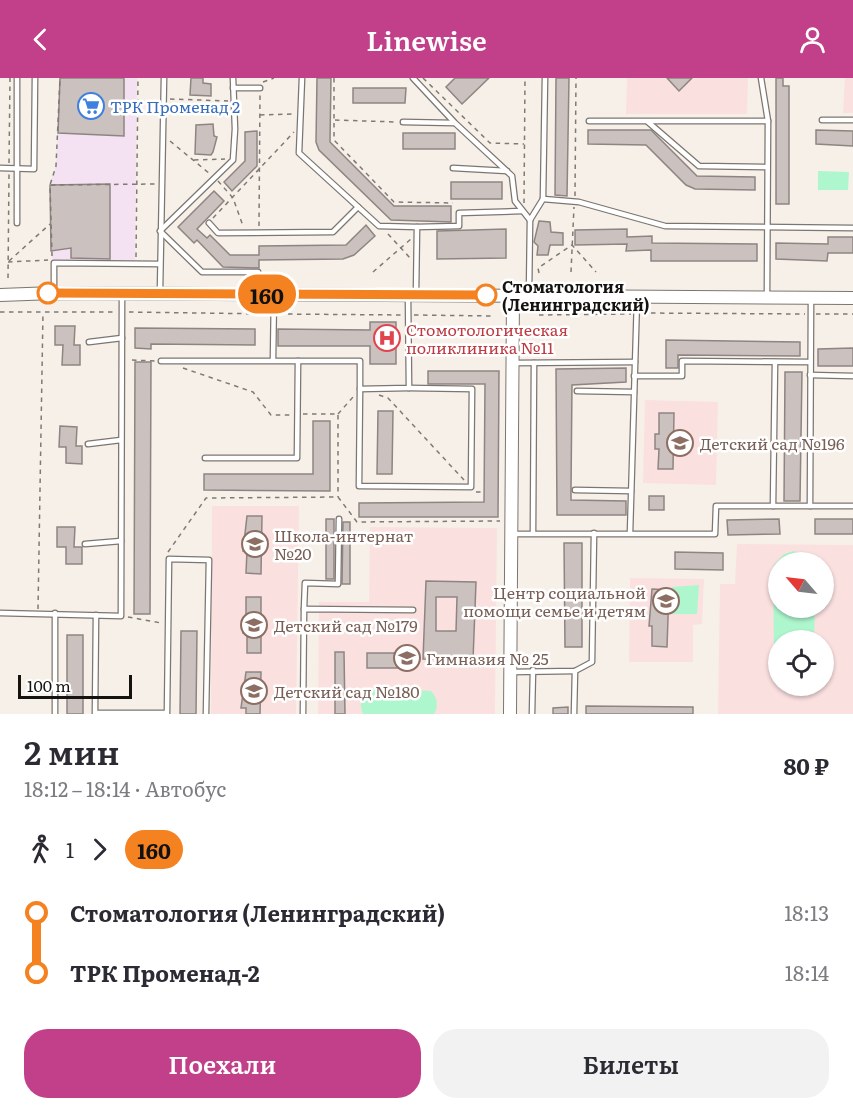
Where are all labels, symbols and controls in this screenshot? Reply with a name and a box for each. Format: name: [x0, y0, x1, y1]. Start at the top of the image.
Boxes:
text: Linewise: [366, 19, 487, 59]
icon: back: [24, 23, 57, 56]
icon: person: [796, 23, 829, 56]
supermarket icon: ТРК Променад 2: [76, 91, 106, 121]
place label: ТРК Променад 2: [110, 94, 240, 118]
line badge: 160: [232, 274, 302, 314]
place label: Стоматология (Ленинградский): [502, 274, 649, 316]
text: 160: [250, 279, 284, 310]
unlabelled marker: [37, 282, 59, 304]
marker: Стоматология (Ленинградский): [475, 284, 497, 306]
place label: Стомотологическая поликлиника №11: [406, 317, 568, 359]
hospital icon: Стомотологическая поликлиника №11: [372, 323, 402, 353]
school or university icon: Детский сад №196: [665, 428, 695, 458]
place label: Детский сад №196: [700, 431, 845, 455]
place label: Школа-интернат №20: [274, 523, 413, 565]
school or university icon: Школа-интернат №20: [240, 529, 270, 559]
north arrow: [768, 552, 834, 618]
map controls: [768, 552, 834, 696]
place label: Центр социальной помощи семье и детям: [463, 580, 646, 622]
school or university icon: Центр социальной помощи семье и детям: [651, 586, 681, 616]
school or university icon: Детский сад №179: [239, 610, 269, 640]
place label: Детский сад №179: [274, 613, 418, 637]
button: locate: [768, 630, 834, 696]
school or university icon: Гимназия № 25: [392, 643, 422, 673]
place label: Гимназия № 25: [426, 646, 549, 670]
scale bar: [18, 672, 132, 700]
text: 100 m: [27, 673, 71, 697]
school or university icon: Детский сад №180: [239, 676, 269, 706]
place label: Детский сад №180: [274, 679, 420, 703]
text: 2 мин: [24, 726, 119, 775]
text: 80 ₽: [783, 749, 829, 782]
text: 18:12 – 18:14 · Автобус: [24, 773, 226, 803]
icon: walk: [24, 833, 57, 866]
icon: forward: [83, 833, 116, 866]
text: 1: [66, 834, 74, 864]
text: 160: [137, 834, 171, 865]
text: Стоматология (Ленинградский): [70, 896, 445, 929]
text: 18:13: [784, 897, 829, 927]
text: ТРК Променад-2: [70, 956, 260, 989]
text: 18:14: [785, 957, 829, 987]
button: Поехали: [24, 1029, 421, 1098]
button: Билеты: [433, 1029, 829, 1098]

